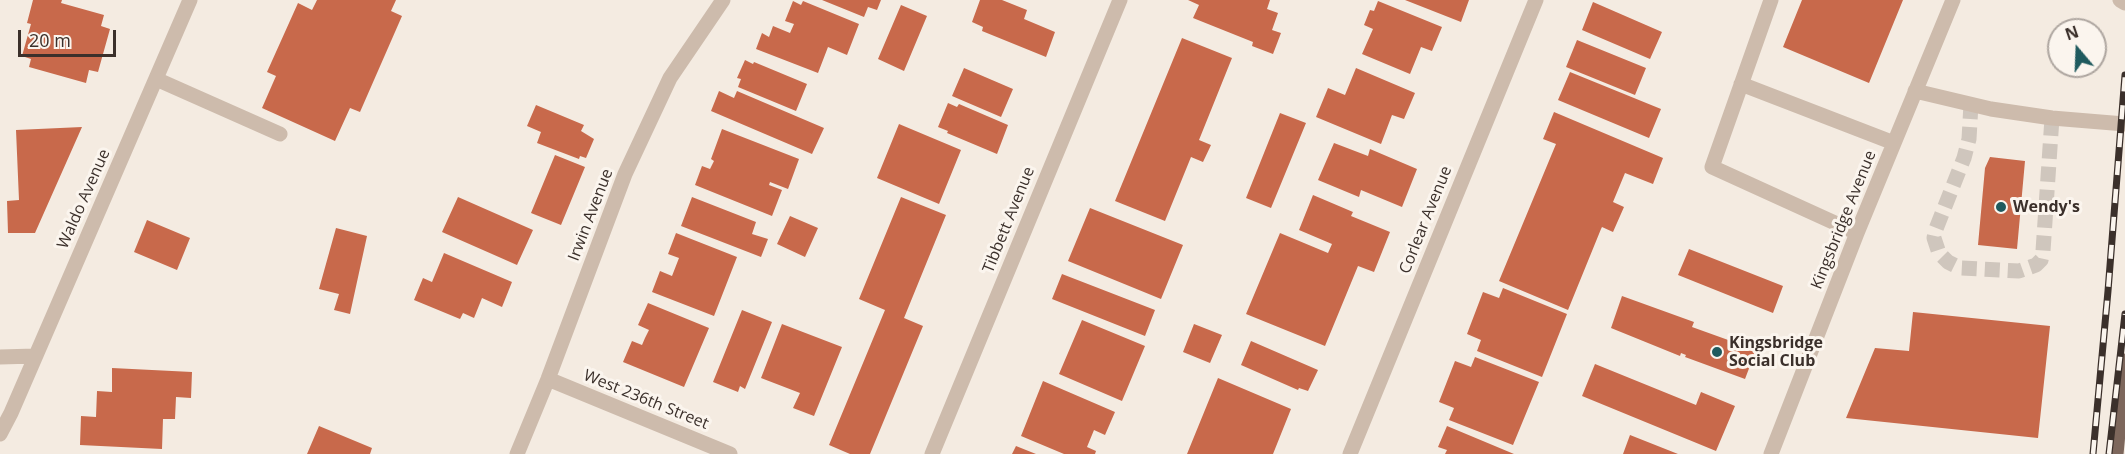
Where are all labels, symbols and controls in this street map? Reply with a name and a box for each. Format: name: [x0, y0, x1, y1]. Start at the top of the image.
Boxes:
scale bar: [21, 18, 118, 56]
north arrow: [2047, 18, 2107, 78]
text: N: [2062, 20, 2082, 45]
text: 20 m: [29, 28, 71, 52]
street label: Waldo Avenue: [53, 146, 115, 252]
street label: Kingsbridge Avenue: [1807, 148, 1881, 292]
street label: Corlear Avenue: [1396, 163, 1456, 277]
street label: Tibbett Avenue: [979, 164, 1039, 276]
street label: Irwin Avenue: [565, 166, 617, 264]
place label: Wendy's: [2013, 197, 2080, 217]
marker: Wendy's: [1994, 200, 2008, 214]
place label: Kingsbridge Social Club: [1729, 333, 1823, 371]
marker: Kingsbridge Social Club: [1710, 345, 1724, 359]
street label: West 236th Street: [581, 366, 711, 434]

